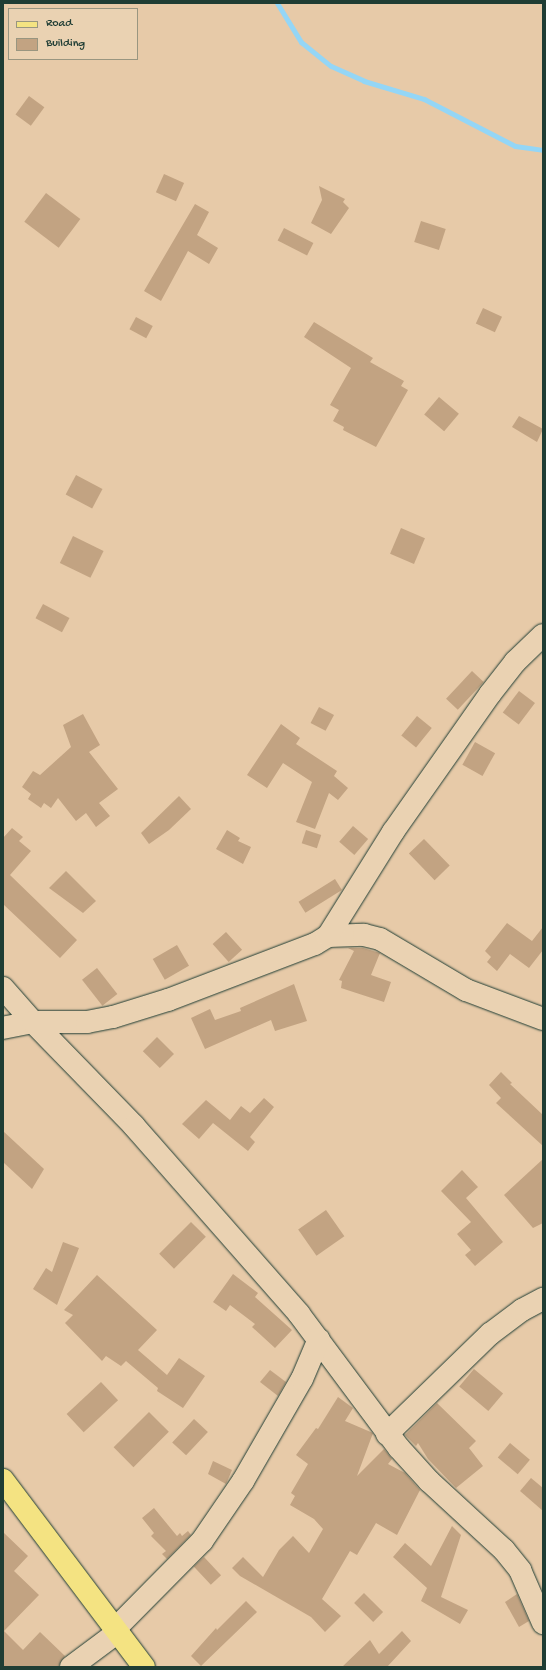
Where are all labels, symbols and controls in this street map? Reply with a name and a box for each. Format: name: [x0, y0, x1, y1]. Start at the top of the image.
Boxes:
legend: [8, 8, 138, 60]
text: Road: [46, 17, 72, 31]
text: Building: [46, 37, 85, 51]

